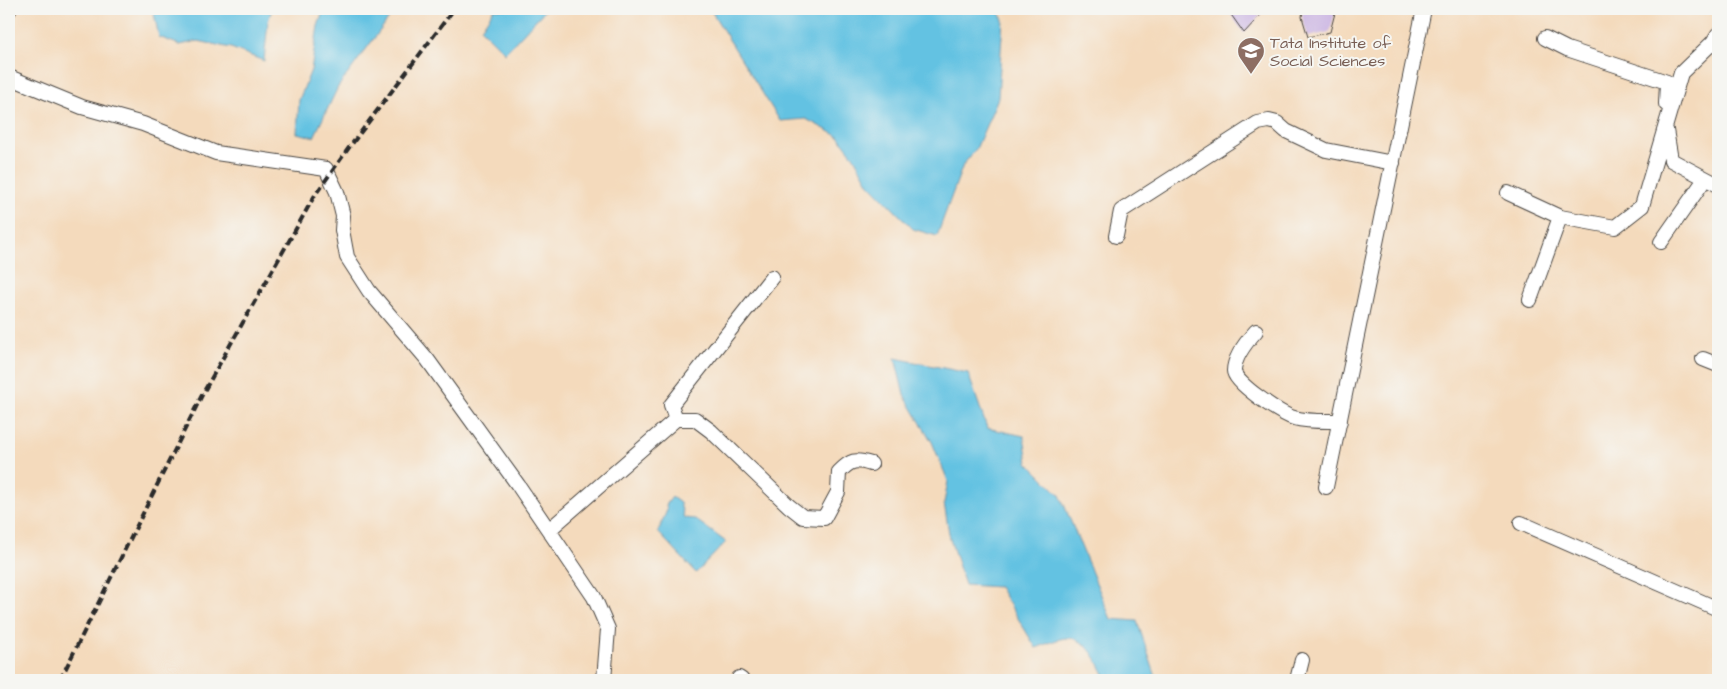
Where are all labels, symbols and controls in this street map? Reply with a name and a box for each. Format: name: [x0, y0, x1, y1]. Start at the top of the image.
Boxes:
place label: Tata Institute of Social Sciences: [1270, 32, 1392, 72]
school or university icon: Tata Institute of Social Sciences: [1236, 36, 1266, 75]

